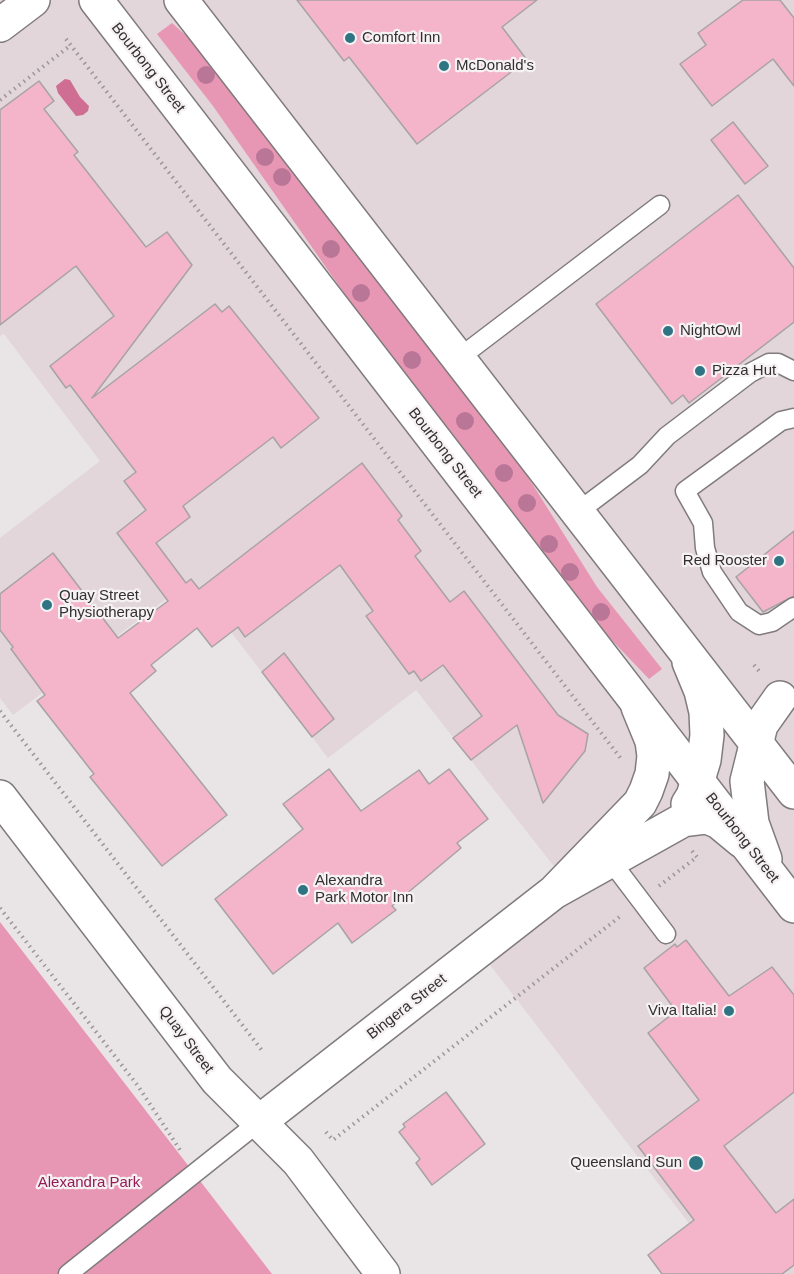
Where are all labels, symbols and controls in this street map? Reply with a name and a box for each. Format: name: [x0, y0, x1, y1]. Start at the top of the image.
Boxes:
street label: Bourbong Street: [107, 19, 189, 117]
place label: Comfort Inn: [362, 29, 440, 47]
marker: Comfort Inn: [343, 31, 357, 45]
place label: McDonald's: [456, 57, 534, 75]
marker: McDonald's: [437, 59, 451, 73]
place label: NightOwl: [680, 322, 741, 340]
marker: NightOwl: [661, 324, 675, 338]
place label: Pizza Hut: [712, 362, 776, 380]
marker: Pizza Hut: [693, 364, 707, 378]
street label: Bourbong Street: [404, 404, 486, 502]
place label: Red Rooster: [683, 552, 767, 570]
marker: Red Rooster: [772, 554, 786, 568]
place label: Quay Street Physiotherapy: [59, 587, 154, 622]
marker: Quay Street Physiotherapy: [40, 598, 54, 612]
street label: Bourbong Street: [701, 789, 783, 887]
place label: Alexandra Park Motor Inn: [315, 872, 413, 907]
marker: Alexandra Park Motor Inn: [296, 883, 310, 897]
street label: Bingera Street: [364, 970, 450, 1044]
place label: Viva Italia!: [648, 1002, 717, 1020]
street label: Quay Street: [155, 1003, 217, 1077]
marker: Viva Italia!: [722, 1004, 736, 1018]
place label: Queensland Sun: [570, 1154, 682, 1172]
marker: Queensland Sun: [687, 1154, 705, 1172]
park label: Alexandra Park: [38, 1174, 140, 1192]

